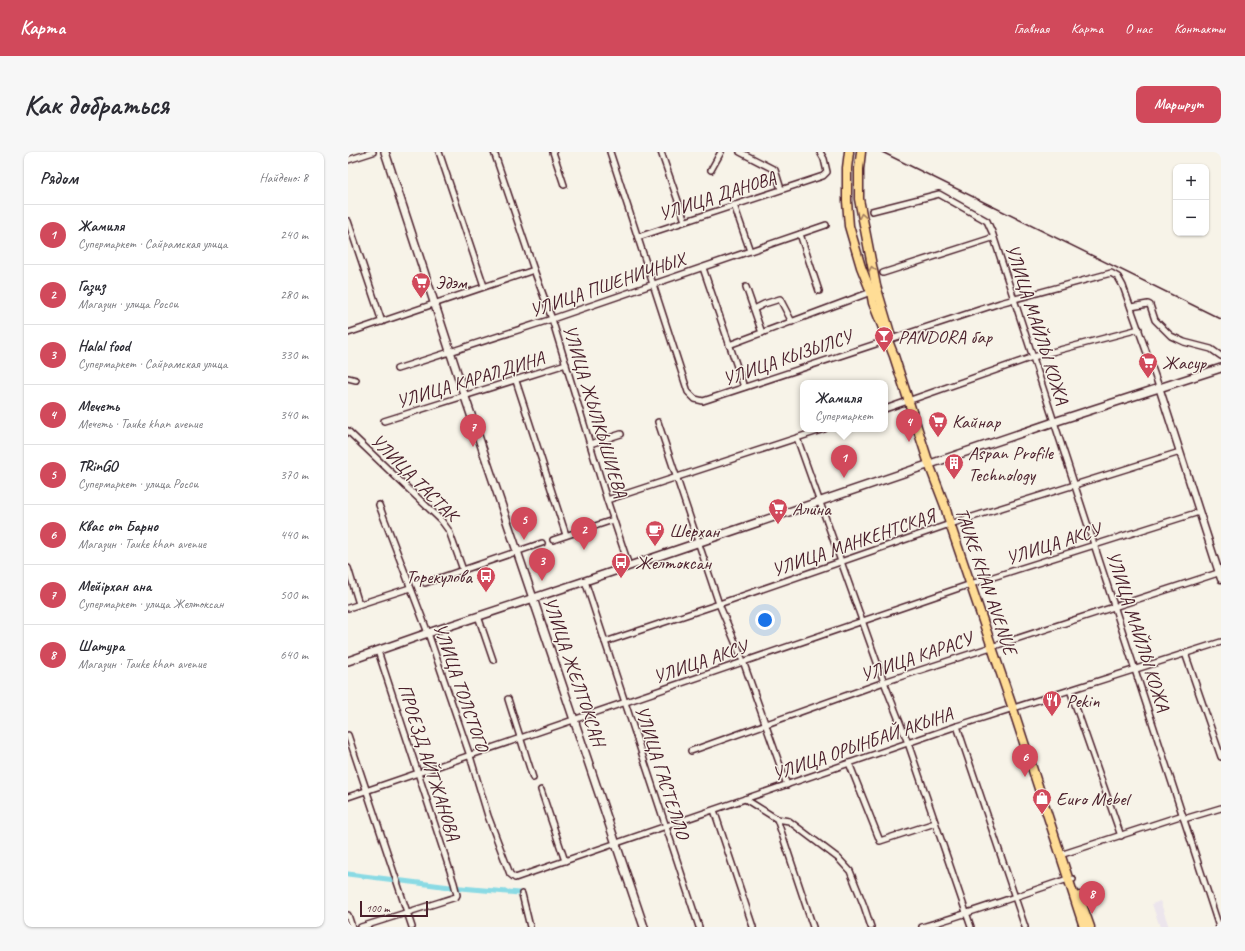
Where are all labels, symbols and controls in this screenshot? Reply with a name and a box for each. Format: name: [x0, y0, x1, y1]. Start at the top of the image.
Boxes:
text: Карта: [20, 16, 65, 40]
text: Главная: [1014, 20, 1049, 37]
text: Карта: [1071, 20, 1103, 37]
text: О нас: [1125, 20, 1152, 37]
text: Контакты: [1174, 20, 1225, 37]
button: Маршрут: [1136, 86, 1221, 123]
text: Как добраться: [24, 87, 169, 122]
map controls: [1173, 164, 1209, 236]
button: +: [1173, 164, 1209, 200]
street label: УЛИЦА ДАНОВА: [656, 166, 779, 226]
text: Рядом: [40, 168, 78, 189]
text: Найдено: 8: [260, 170, 308, 186]
button: −: [1173, 200, 1209, 236]
one-way arrow: [858, 212, 866, 219]
text: Жамиля: [78, 217, 124, 236]
text: 1: [50, 227, 56, 243]
text: 240 m: [280, 227, 308, 243]
text: Супермаркет · Сайрамская улица: [78, 236, 227, 252]
street label: УЛИЦА МАЙЛЫ КОЖА: [1000, 241, 1074, 408]
street label: УЛИЦА ПШЕНИЧНЫХ: [527, 246, 691, 323]
one-way arrow: [869, 266, 877, 272]
supermarket icon: Эдэм: [410, 271, 432, 299]
place label: Эдэм: [435, 271, 468, 295]
text: Газиз: [78, 277, 106, 296]
text: 2: [50, 287, 56, 303]
text: 280 m: [280, 287, 308, 303]
text: Магазин · улица Росси: [78, 296, 178, 312]
street label: УЛИЦА ЖЫЛКЫШИЕВА: [557, 322, 633, 501]
street label: УЛИЦА КЫЗЫЛСУ: [720, 324, 858, 391]
bar icon: PANDORA бар: [873, 325, 895, 353]
place label: PANDORA бар: [898, 325, 994, 349]
text: Halal food: [78, 337, 130, 356]
street label: УЛИЦА КАРАЛДИНА: [394, 346, 548, 414]
text: 3: [50, 347, 56, 363]
text: 330 m: [280, 347, 308, 363]
supermarket icon: Жасур: [1137, 351, 1159, 379]
place label: Жасур: [1162, 351, 1208, 375]
text: Супермаркет · Сайрамская улица: [78, 356, 227, 372]
popup: [800, 380, 888, 432]
text: Жамиля: [815, 389, 861, 408]
text: Мечеть: [78, 397, 119, 416]
text: 4: [50, 407, 56, 423]
text: 340 m: [280, 407, 308, 423]
text: Супермаркет: [815, 408, 873, 424]
pin: 4: [896, 409, 922, 442]
supermarket icon: Кайнар: [927, 410, 949, 438]
place label: Кайнар: [952, 410, 1002, 434]
pin: 7: [460, 414, 486, 447]
text: Мечеть · Tauke khan avenue: [78, 416, 202, 432]
street label: УЛИЦА ТАСТАК: [365, 429, 466, 529]
place label: Aspan Profile Technology: [968, 441, 1055, 487]
pin: 1: [831, 445, 857, 478]
building icon: Aspan Profile Technology: [943, 452, 965, 480]
text: TRinGO: [78, 457, 117, 476]
text: 5: [50, 467, 56, 483]
text: 370 m: [280, 467, 308, 483]
text: Супермаркет · улица Росси: [78, 476, 198, 492]
supermarket icon: Алина: [767, 497, 789, 525]
place label: Алина: [792, 497, 832, 521]
street label: УЛИЦА МАНКЕНТСКАЯ: [769, 503, 940, 582]
street label: TAUKE KHAN AVENUE: [950, 505, 1023, 660]
pin: 5: [511, 507, 537, 540]
street label: УЛИЦА АКСУ: [1003, 516, 1107, 570]
text: Квас от Барно: [78, 517, 158, 536]
pin: 2: [571, 517, 597, 550]
cafe icon: Шерхан: [644, 519, 666, 547]
place label: Шерхан: [669, 519, 720, 543]
text: 6: [50, 527, 56, 543]
text: 440 m: [280, 527, 308, 543]
text: Магазин · Tauke khan avenue: [78, 536, 206, 552]
pin: 3: [529, 548, 555, 581]
street label: УЛИЦА МАЙЛЫ КОЖА: [1101, 548, 1175, 715]
bus stop icon: Желтоксан: [610, 551, 632, 579]
place label: Желтоксан: [635, 551, 712, 575]
place label: Торекулова: [406, 565, 473, 589]
bus stop icon: Торекулова: [475, 565, 497, 593]
text: Мейірхан ана: [78, 577, 151, 596]
text: 7: [50, 587, 56, 603]
text: 500 m: [280, 587, 308, 603]
street label: УЛИЦА ЖЕЛТОКСАН: [537, 594, 612, 752]
text: Супермаркет · улица Желтоксан: [78, 596, 224, 612]
your location: [755, 610, 775, 630]
street label: УЛИЦА ТОЛСТОГО: [428, 620, 495, 757]
street label: УЛИЦА КАРАСУ: [857, 626, 979, 687]
street label: УЛИЦА АКСУ: [650, 634, 754, 689]
text: Шатура: [78, 637, 124, 656]
text: 8: [50, 647, 56, 663]
text: 640 m: [280, 647, 308, 663]
text: Магазин · Tauke khan avenue: [78, 656, 206, 672]
street label: ПРОЕЗД АЙТЖАНОВА: [392, 681, 466, 844]
restaurant icon: Pekin: [1041, 689, 1063, 717]
place label: Pekin: [1066, 689, 1100, 713]
street label: УЛИЦА ОРЫНБАЙ АКЫНА: [769, 701, 957, 786]
street label: УЛИЦА ГАСТЕЛЛО: [629, 703, 696, 844]
pin: 6: [1012, 744, 1038, 777]
shop icon: Euro Mebel: [1031, 787, 1053, 815]
place label: Euro Mebel: [1056, 787, 1133, 811]
pin: 8: [1079, 881, 1105, 914]
scale bar: [360, 899, 428, 918]
text: 100 m: [366, 901, 390, 915]

